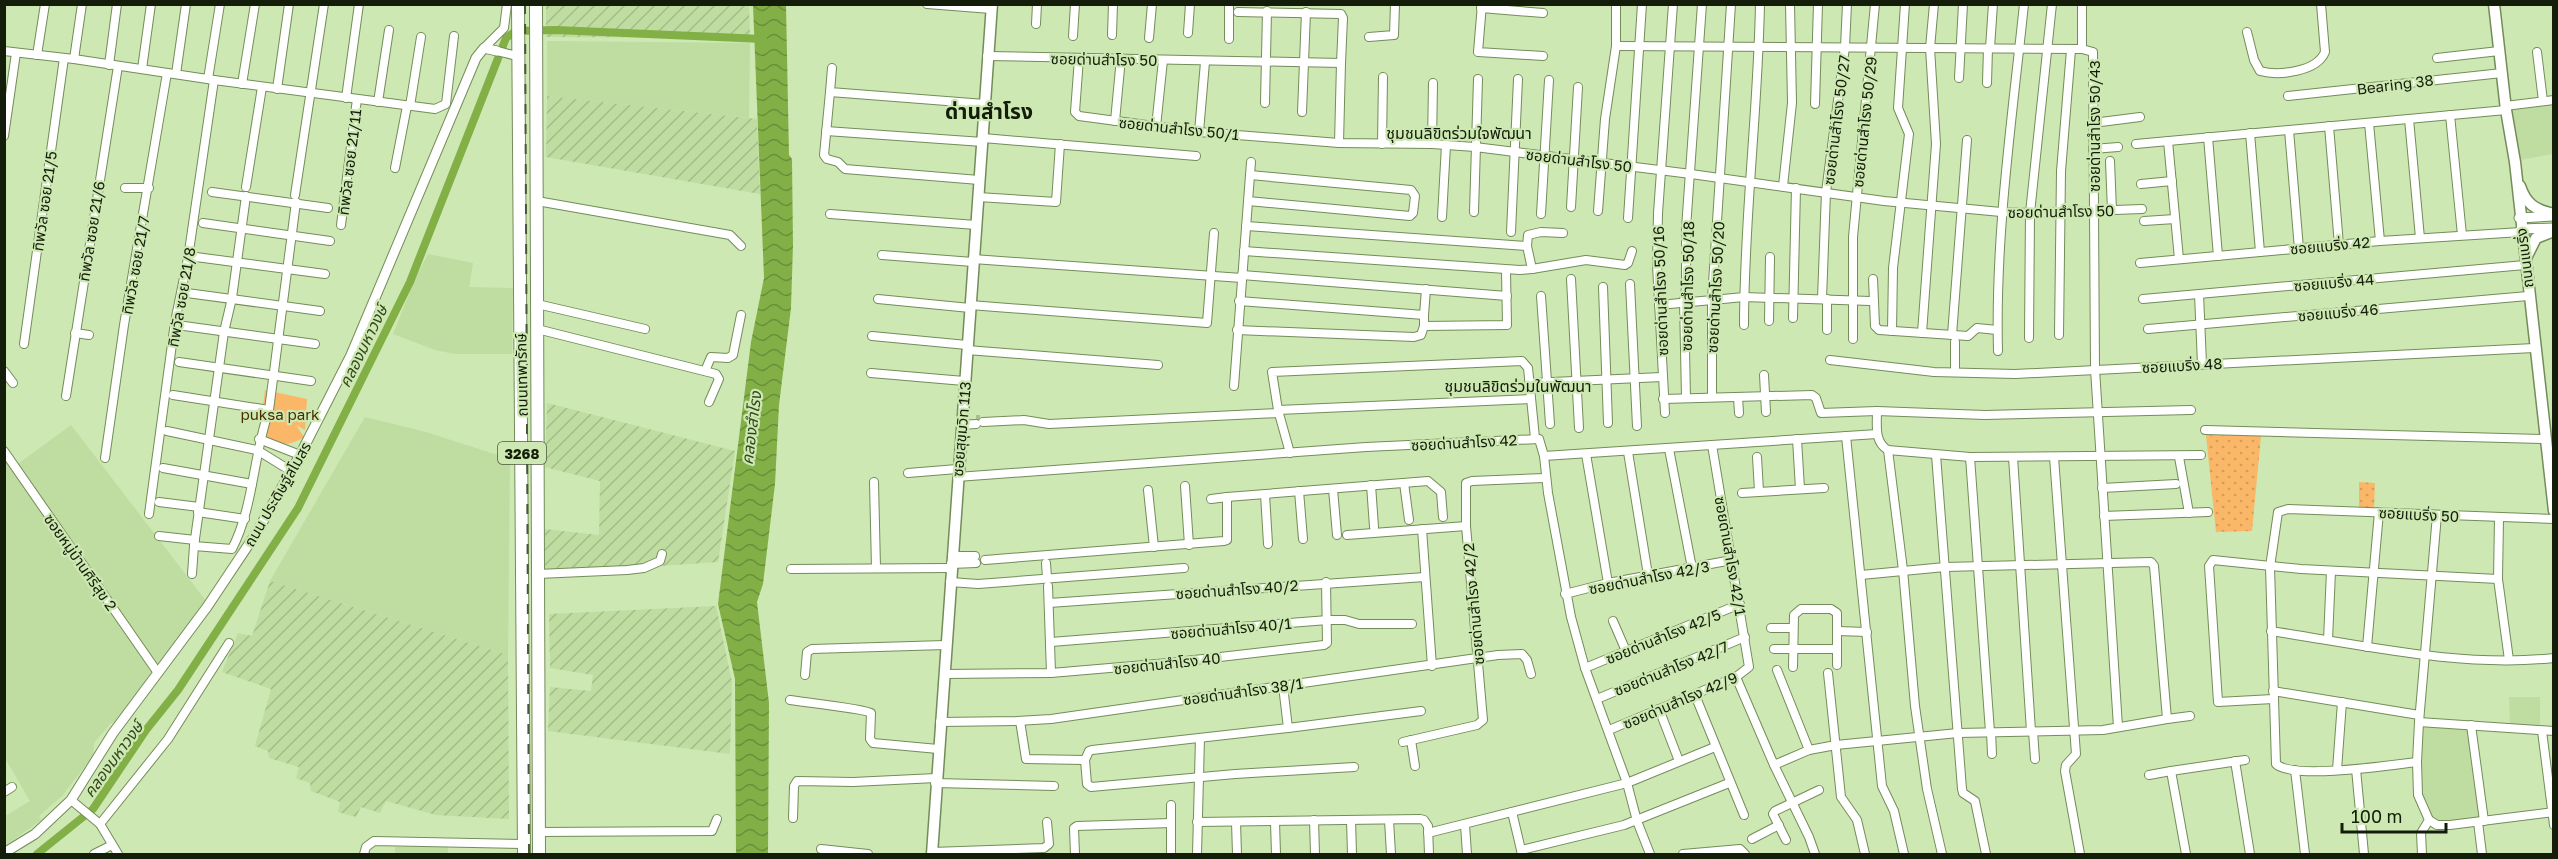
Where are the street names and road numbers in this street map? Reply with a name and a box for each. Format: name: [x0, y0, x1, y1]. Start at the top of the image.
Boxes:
street label: ซอยด่านสำโรง 50: [1051, 49, 1157, 69]
street label: ซอยด่านสำโรง 50/27: [1819, 54, 1853, 186]
street label: ซอยด่านสำโรง 50/29: [1848, 56, 1880, 188]
street label: ซอยด่านสำโรง 50/43: [2085, 60, 2103, 192]
street label: Bearing 38: [2356, 70, 2434, 98]
street label: ทิพวัล ซอย 21/11: [334, 108, 364, 216]
street label: ซอยด่านสำโรง 50/1: [1118, 113, 1240, 143]
street label: ซอยด่านสำโรง 50: [1525, 145, 1633, 175]
street label: ทิพวัล ซอย 21/5: [28, 150, 60, 252]
street label: ทิพวัล ซอย 21/6: [74, 180, 108, 282]
street label: ซอยด่านสำโรง 50: [2008, 201, 2114, 221]
street label: ทิพวัล ซอย 21/7: [117, 214, 153, 316]
street label: ซอยด่านสำโรง 50/18: [1677, 221, 1697, 351]
street label: ซอยด่านสำโรง 50/20: [1703, 221, 1727, 353]
street label: ซอยด่านสำโรง 50/16: [1649, 226, 1671, 356]
street label: ถนนแบริ่ง: [2511, 227, 2537, 289]
street label: ซอยแบริ่ง 42: [2289, 232, 2371, 257]
street label: ทิพวัล ซอย 21/8: [163, 246, 199, 348]
street label: ซอยแบริ่ง 44: [2293, 269, 2375, 294]
street label: ซอยแบริ่ง 46: [2297, 299, 2379, 324]
street label: ถนนเทพารักษ์: [511, 333, 531, 417]
street label: ซอยแบริ่ง 48: [2141, 354, 2223, 376]
street label: ซอยสุขุมวิท 113: [948, 381, 975, 477]
street label: ซอยด่านสำโรง 42: [1410, 430, 1518, 454]
street label: ถนน ประดิษฐ์สโมสร: [240, 438, 314, 550]
road number: 3268: [498, 442, 546, 464]
street label: ซอยด่านสำโรง 42/1: [1712, 495, 1750, 617]
street label: ซอยแบริ่ง 50: [2378, 503, 2460, 525]
street label: ซอยหมู่บ้านศิรีสุข 2: [40, 510, 121, 615]
street label: ซอยด่านสำโรง 42/2: [1459, 542, 1487, 666]
street label: ซอยด่านสำโรง 42/3: [1587, 556, 1711, 598]
street label: ซอยด่านสำโรง 40/2: [1175, 576, 1299, 602]
street label: ซอยด่านสำโรง 42/5: [1603, 605, 1723, 667]
street label: ซอยด่านสำโรง 40/1: [1170, 614, 1292, 642]
street label: ซอยด่านสำโรง 42/7: [1611, 637, 1731, 699]
street label: ซอยด่านสำโรง 40: [1113, 648, 1221, 678]
street label: ซอยด่านสำโรง 42/9: [1620, 668, 1740, 732]
street label: ซอยด่านสำโรง 38/1: [1182, 674, 1304, 708]

